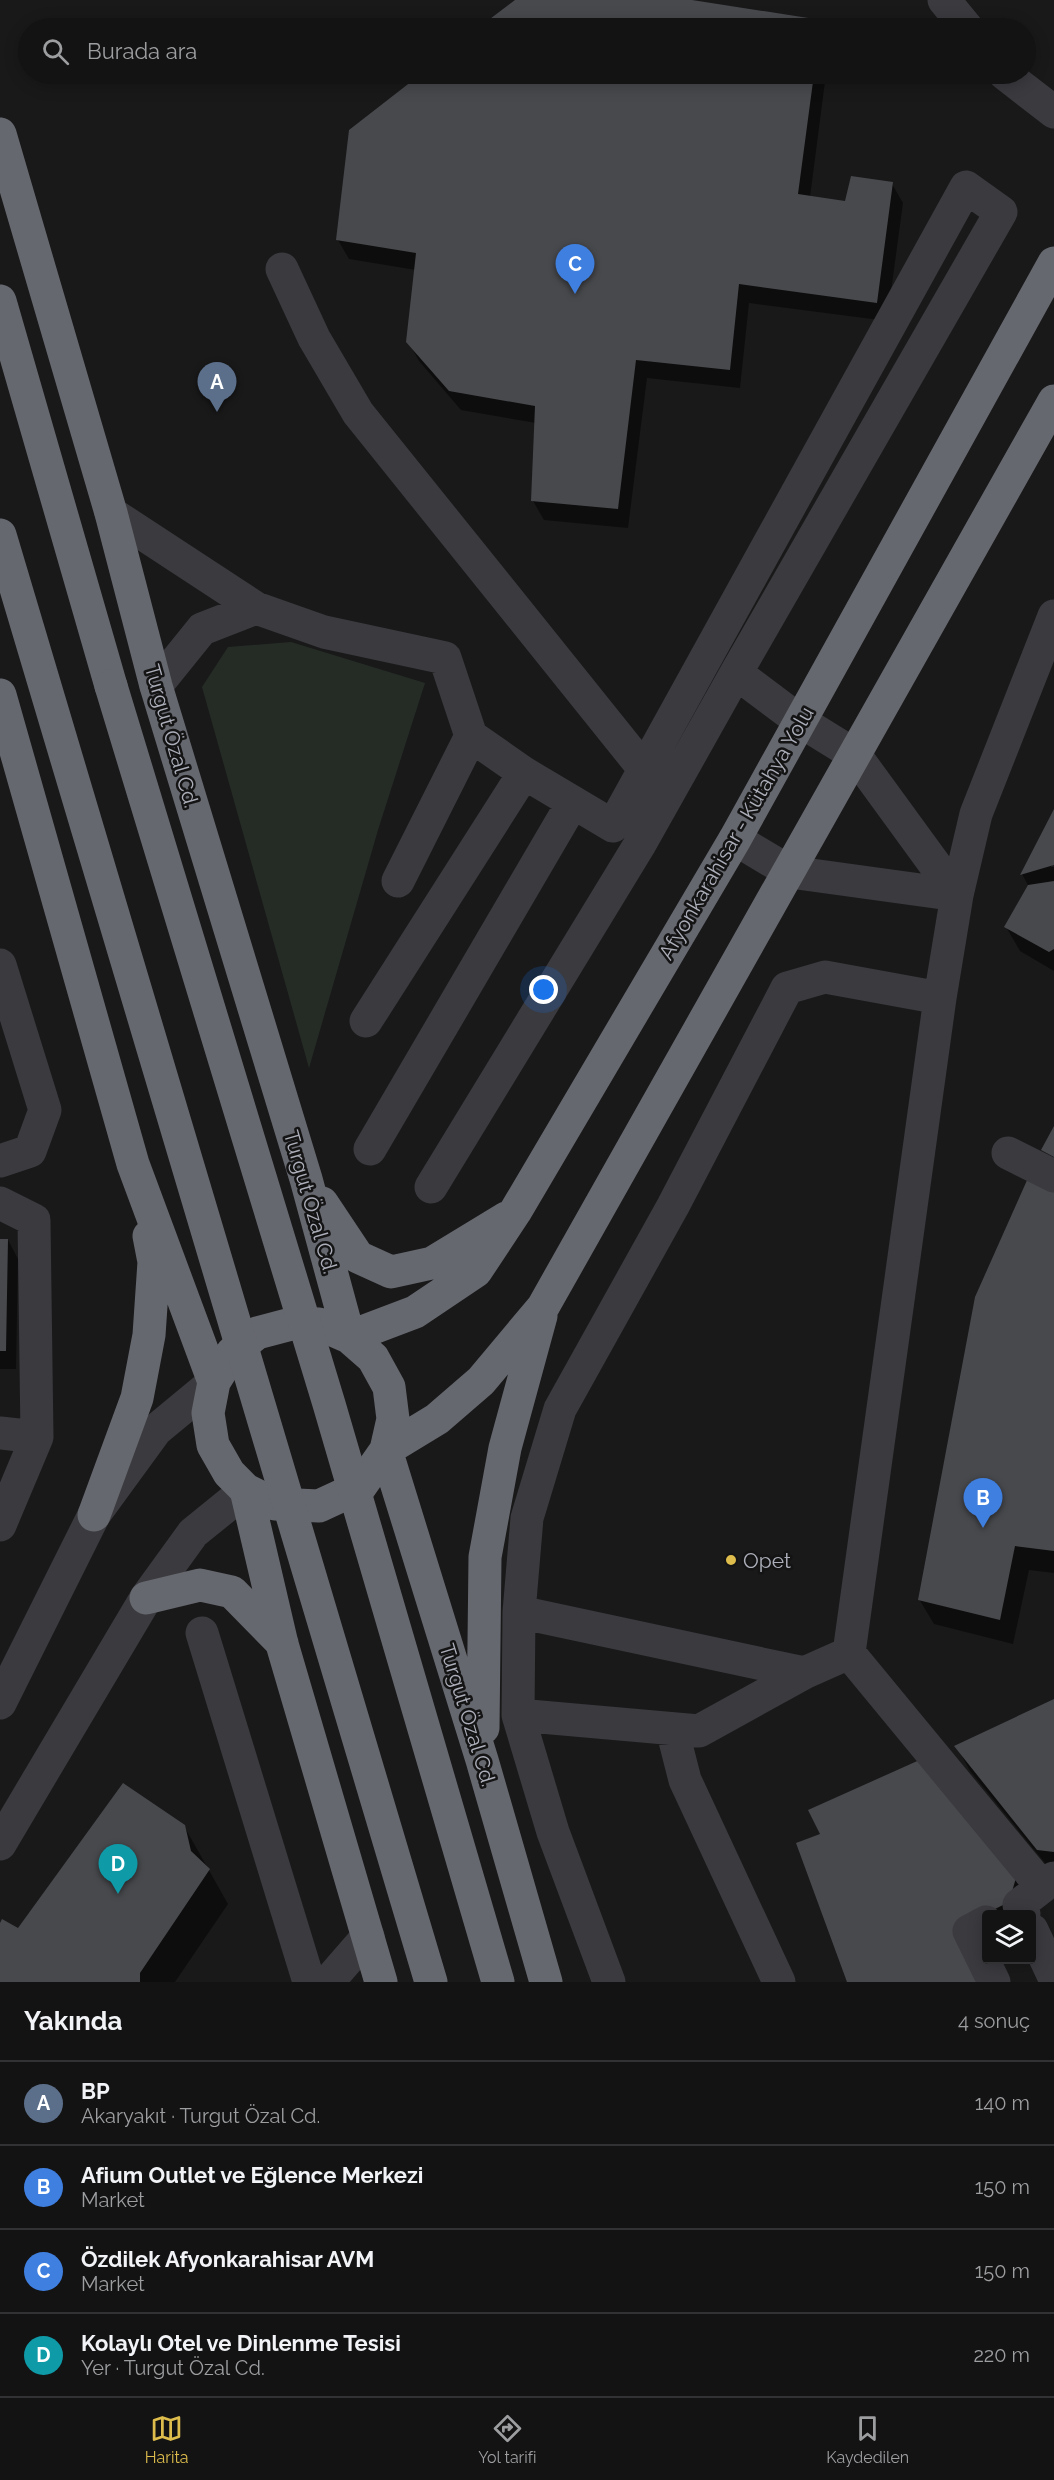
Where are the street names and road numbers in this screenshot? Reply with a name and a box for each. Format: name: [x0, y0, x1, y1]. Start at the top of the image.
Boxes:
street label: Turgut Özal Cd.: [140, 661, 204, 811]
street label: Afyonkarahisar - Kütahya Yolu: [653, 702, 819, 964]
street label: Turgut Özal Cd.: [279, 1127, 343, 1277]
street label: Turgut Özal Cd.: [434, 1641, 502, 1789]

